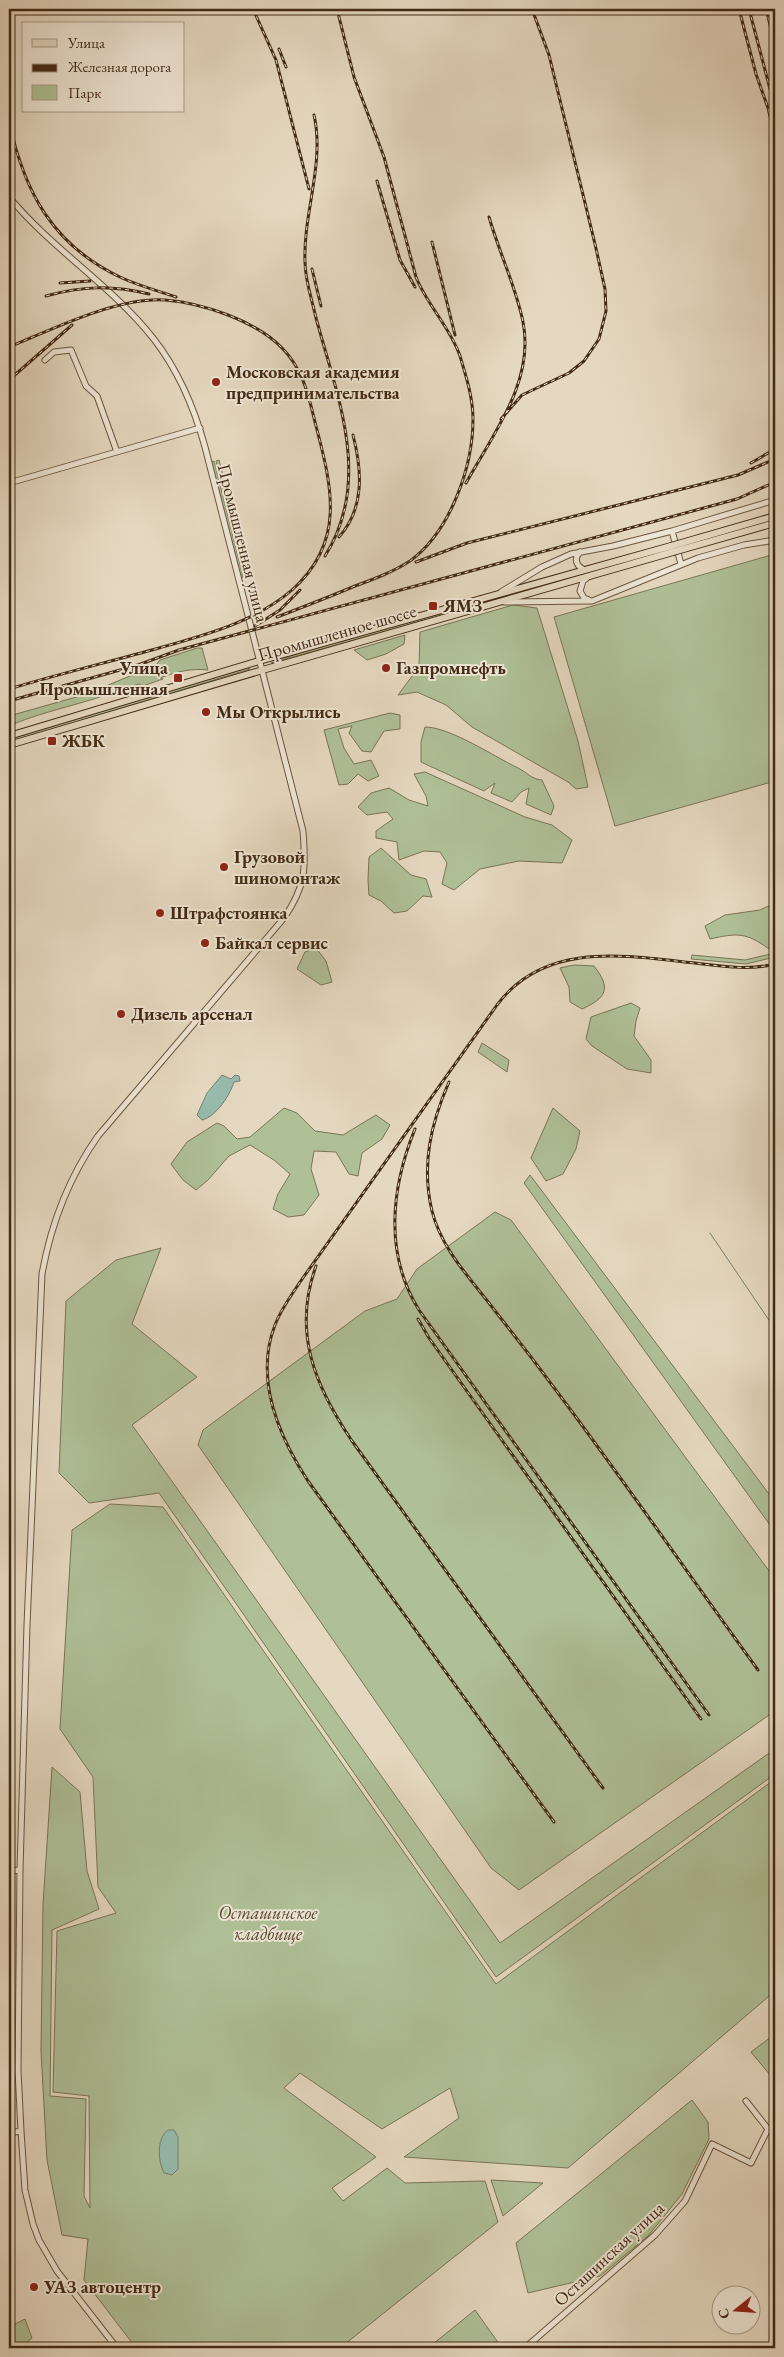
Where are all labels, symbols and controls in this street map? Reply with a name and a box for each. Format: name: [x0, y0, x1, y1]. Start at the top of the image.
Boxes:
legend: [22, 22, 185, 112]
text: Улица: [67, 33, 105, 52]
text: Железная дорога: [67, 57, 171, 76]
text: Парк: [68, 83, 101, 102]
place label: Московская академия предпринимательства: [226, 360, 400, 404]
marker: Московская академия предпринимательства: [210, 376, 222, 388]
street label: Промышленная улица: [213, 461, 275, 626]
place label: ЯМЗ: [442, 594, 482, 617]
street label: Промышленное шоссе: [255, 599, 419, 666]
marker: ЯМЗ: [427, 600, 439, 612]
place label: Улица Промышленная: [39, 656, 168, 700]
place label: Газпромнефть: [396, 656, 506, 679]
marker: Газпромнефть: [380, 662, 392, 674]
marker: Улица Промышленная: [172, 672, 184, 684]
place label: Мы Открылись: [216, 700, 341, 723]
marker: Мы Открылись: [200, 706, 212, 718]
place label: ЖБК: [61, 729, 105, 752]
marker: ЖБК: [46, 735, 58, 747]
place label: Грузовой шиномонтаж: [234, 845, 341, 889]
marker: Грузовой шиномонтаж: [218, 861, 230, 873]
place label: Штрафстоянка: [170, 901, 287, 924]
marker: Штрафстоянка: [154, 907, 166, 919]
place label: Байкал сервис: [215, 931, 329, 954]
marker: Байкал сервис: [199, 937, 211, 949]
place label: Дизель арсенал: [131, 1002, 253, 1025]
marker: Дизель арсенал: [115, 1008, 127, 1020]
park label: Осташинское кладбище: [219, 1901, 318, 1945]
street label: Осташинская улица: [548, 2196, 669, 2311]
place label: УАЗ автоцентр: [43, 2275, 161, 2298]
marker: УАЗ автоцентр: [28, 2281, 40, 2293]
north arrow: [712, 2284, 762, 2334]
text: С: [713, 2306, 734, 2321]

